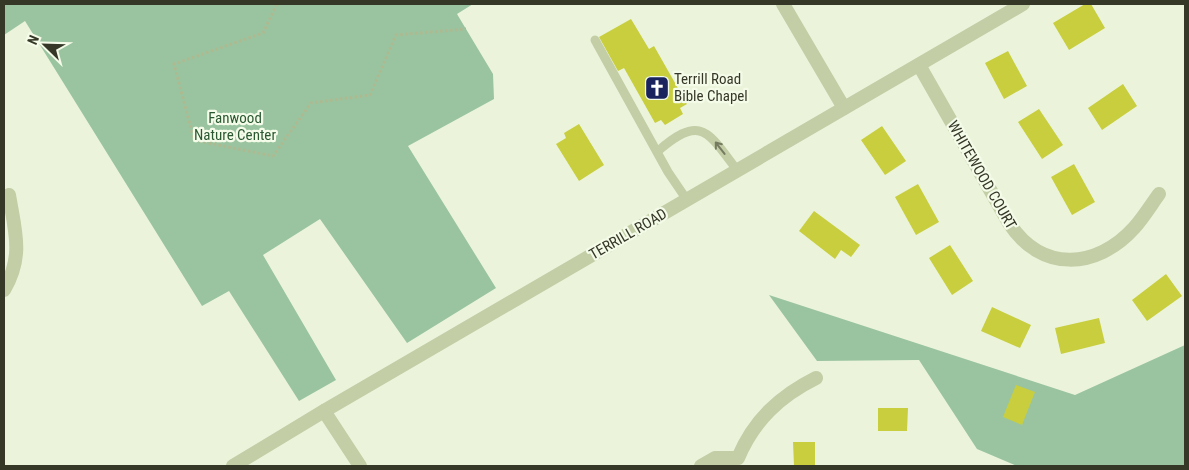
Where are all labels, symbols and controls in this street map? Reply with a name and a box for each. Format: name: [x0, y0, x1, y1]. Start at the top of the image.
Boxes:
north arrow: [20, 20, 70, 70]
text: N: [24, 33, 42, 47]
place label: Terrill Road Bible Chapel: [674, 70, 748, 105]
church icon: Terrill Road Bible Chapel: [644, 75, 670, 101]
park label: Fanwood Nature Center: [194, 109, 276, 144]
street label: WHITEWOOD COURT: [944, 118, 1020, 233]
one-way arrow: [715, 142, 726, 155]
street label: TERRILL ROAD: [586, 205, 670, 263]

